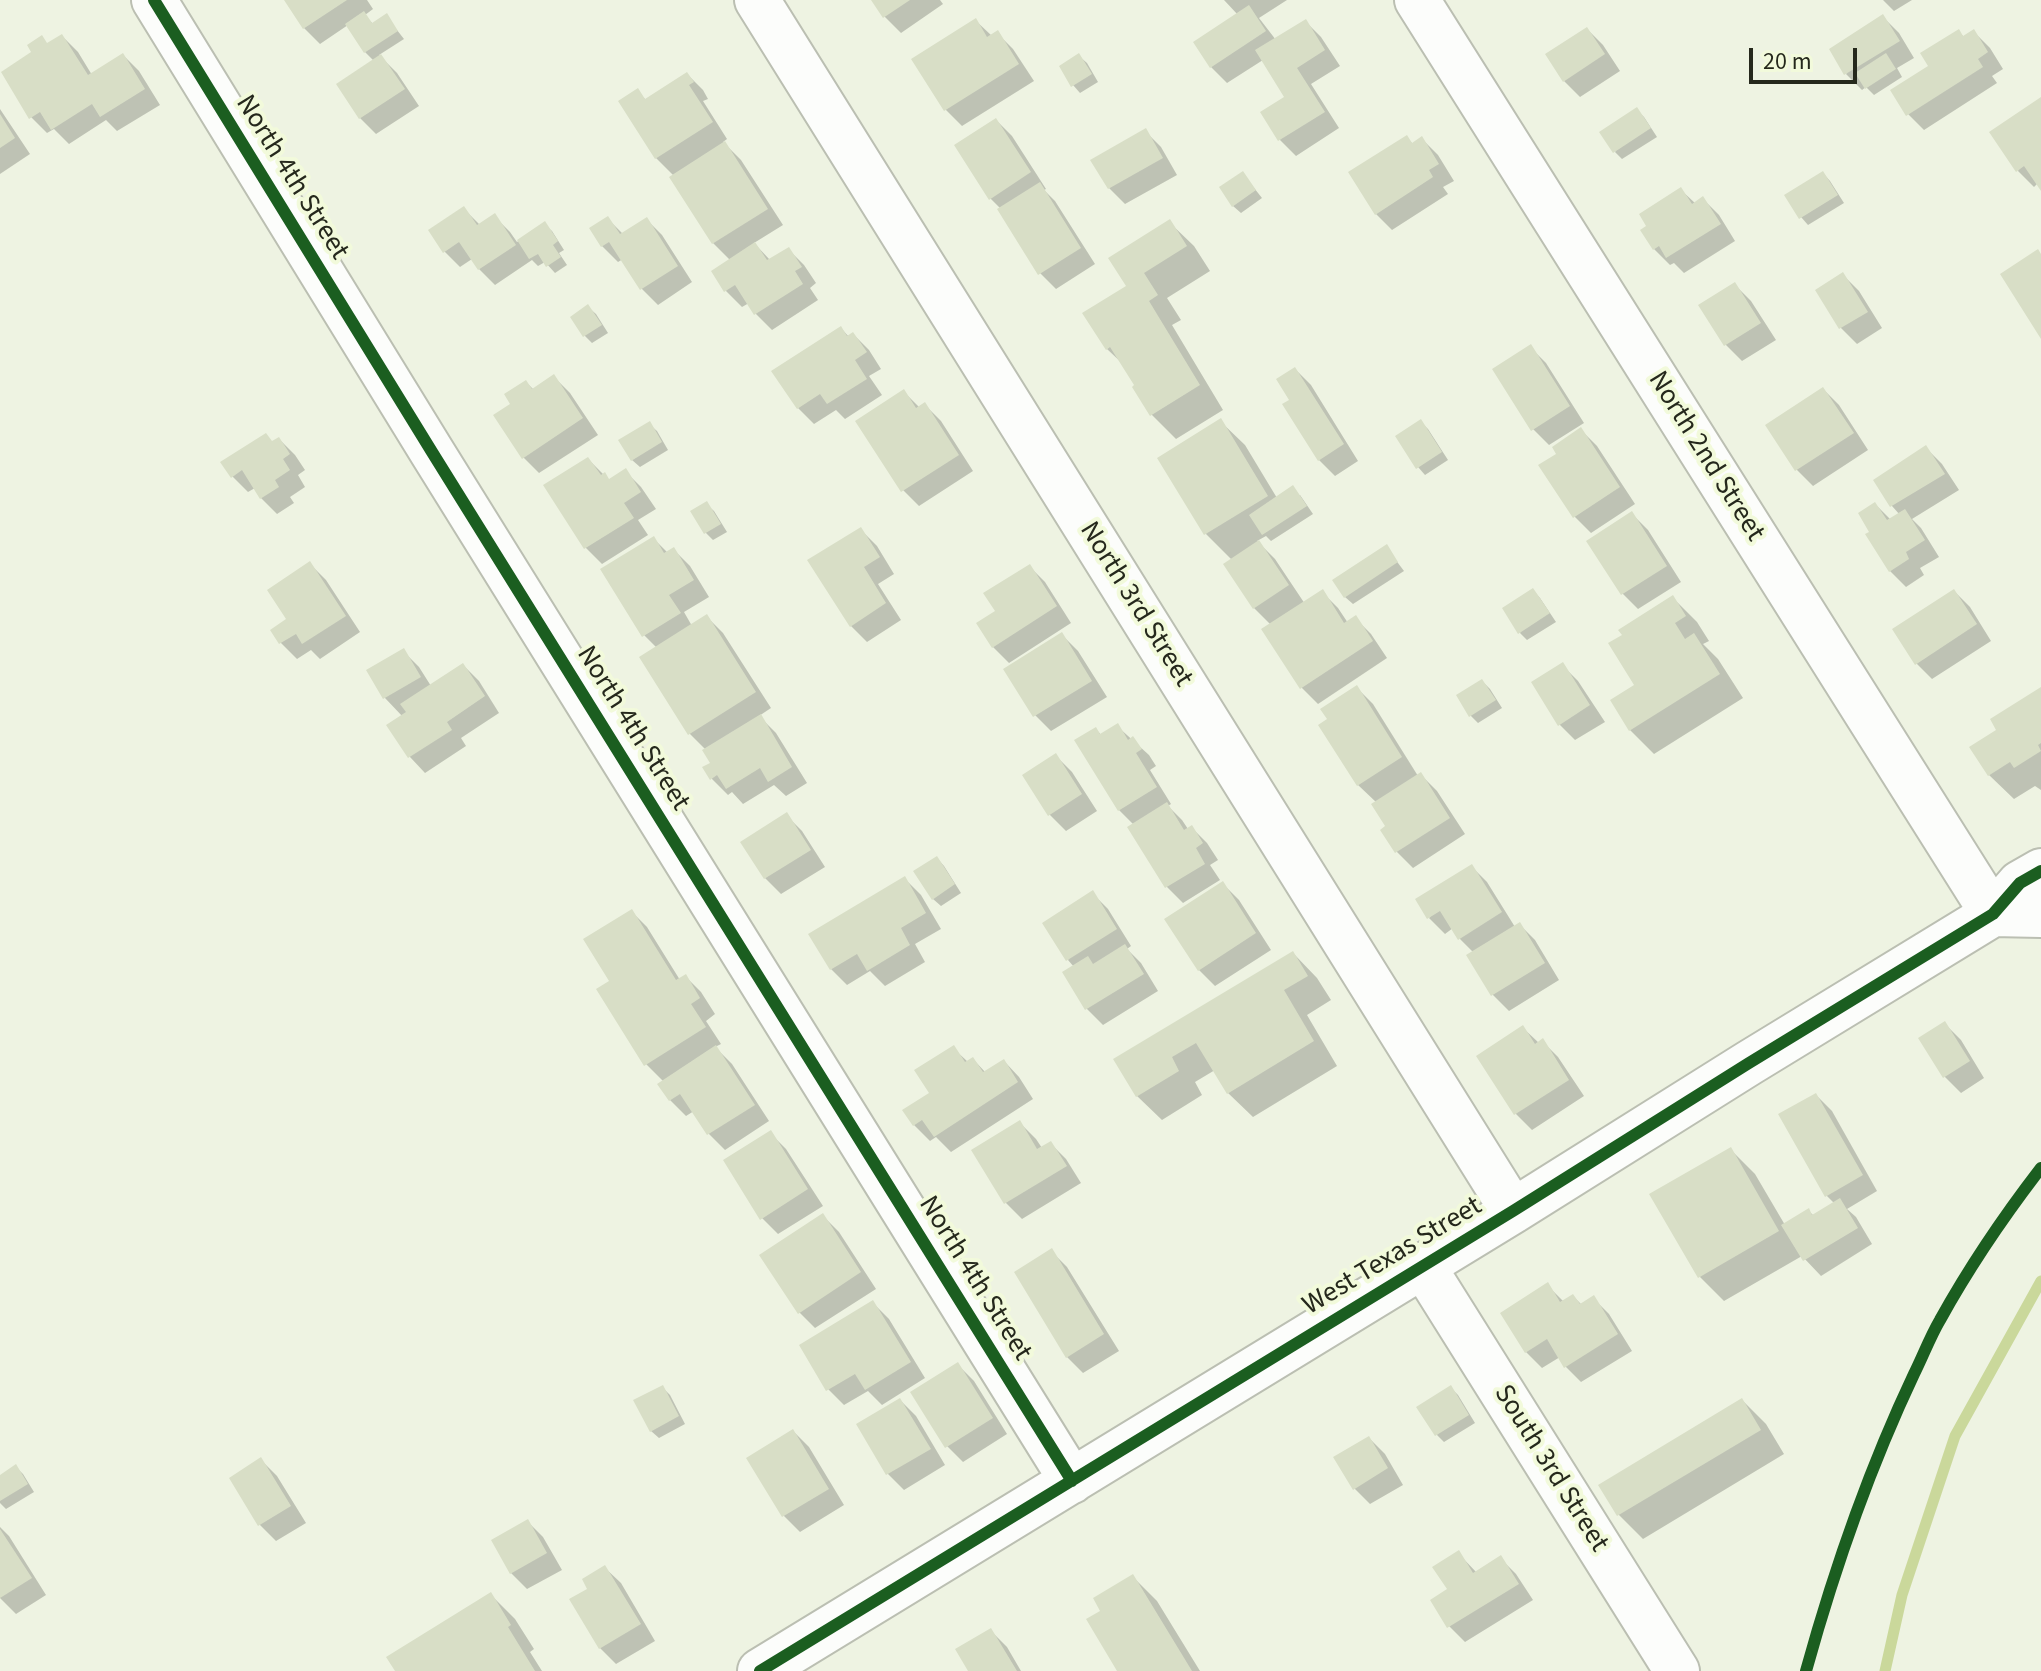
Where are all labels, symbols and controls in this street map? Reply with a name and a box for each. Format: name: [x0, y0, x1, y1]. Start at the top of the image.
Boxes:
scale bar: [1753, 32, 1861, 82]
text: 20 m: [1763, 44, 1812, 79]
street label: North 4th Street: [227, 90, 355, 266]
street label: North 2nd Street: [1639, 366, 1771, 548]
street label: North 3rd Street: [1071, 516, 1199, 694]
street label: North 4th Street: [568, 641, 696, 817]
street label: West Texas Street: [1297, 1190, 1489, 1324]
street label: North 4th Street: [910, 1191, 1038, 1367]
street label: South 3rd Street: [1485, 1379, 1615, 1559]

